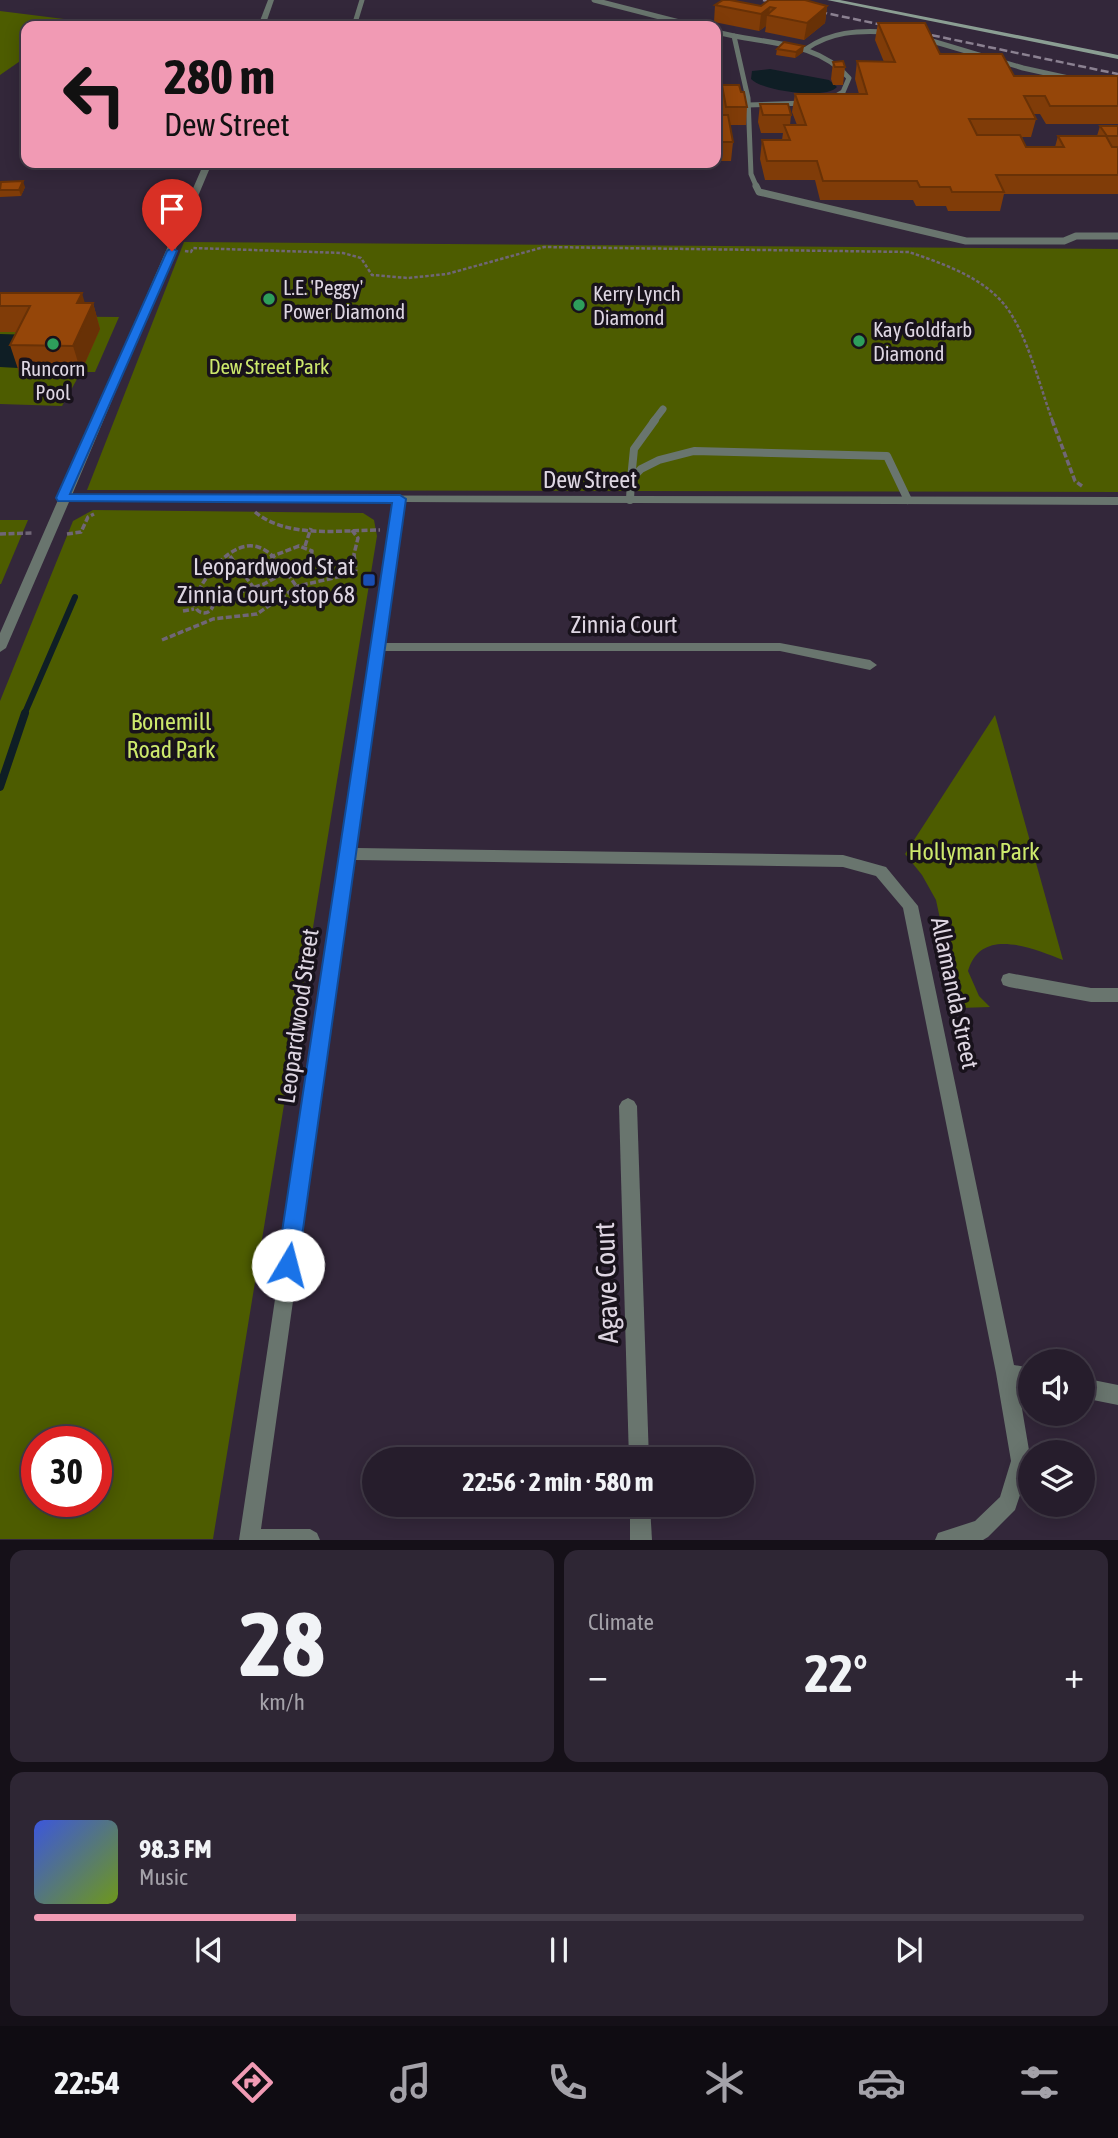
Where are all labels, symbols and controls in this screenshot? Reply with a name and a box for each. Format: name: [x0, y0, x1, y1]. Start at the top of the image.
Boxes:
text: 280 m: [164, 48, 275, 104]
icon: left: [49, 49, 140, 140]
text: Dew Street: [164, 106, 290, 143]
pin: [142, 179, 202, 251]
icon: arrive: [153, 190, 191, 228]
place label: L.E. 'Peggy' Power Diamond: [283, 275, 405, 323]
place label: Kerry Lynch Diamond: [593, 281, 681, 329]
marker: L.E. 'Peggy' Power Diamond: [261, 291, 277, 307]
marker: Kerry Lynch Diamond: [571, 297, 587, 313]
place label: Kay Goldfarb Diamond: [873, 317, 972, 365]
marker: Kay Goldfarb Diamond: [851, 333, 867, 349]
marker: Runcorn Pool: [45, 336, 61, 352]
park label: Dew Street Park: [209, 354, 329, 378]
place label: Runcorn Pool: [21, 356, 85, 404]
street label: Dew Street: [543, 466, 637, 493]
place label: Leopardwood St at Zinnia Court, stop 68: [177, 553, 355, 608]
marker: Leopardwood St at Zinnia Court, stop 68: [361, 572, 377, 588]
street label: Zinnia Court: [571, 611, 678, 638]
park label: Bonemill Road Park: [126, 708, 216, 763]
park label: Hollyman Park: [908, 838, 1040, 865]
street label: Allamanda Street: [926, 915, 984, 1071]
street label: Leopardwood Street: [272, 927, 324, 1105]
street label: Agave Court: [588, 1222, 624, 1344]
position arrow: [251, 1228, 325, 1302]
map controls: [1018, 1349, 1095, 1517]
button: sound: [1018, 1349, 1095, 1426]
speed limit sign: 30: [21, 1426, 112, 1517]
button: layers: [1018, 1440, 1095, 1517]
text: 22:56 · 2 min · 580 m: [463, 1467, 653, 1497]
text: 28: [239, 1591, 325, 1695]
text: Climate: [588, 1609, 654, 1635]
text: 22°: [804, 1643, 868, 1703]
text: −: [588, 1653, 608, 1696]
text: +: [1064, 1653, 1084, 1696]
text: km/h: [259, 1689, 305, 1715]
text: 98.3 FM: [139, 1834, 212, 1864]
text: Music: [139, 1864, 187, 1890]
icon: previous: [190, 1931, 228, 1969]
icon: pause: [540, 1931, 578, 1969]
icon: next: [890, 1931, 928, 1969]
icon: directions: [228, 2058, 277, 2107]
icon: music: [386, 2058, 435, 2107]
icon: phone: [543, 2058, 592, 2107]
icon: climate: [700, 2058, 749, 2107]
icon: car: [857, 2058, 906, 2107]
icon: filters: [1015, 2058, 1064, 2107]
text: 22:54: [54, 2064, 120, 2101]

